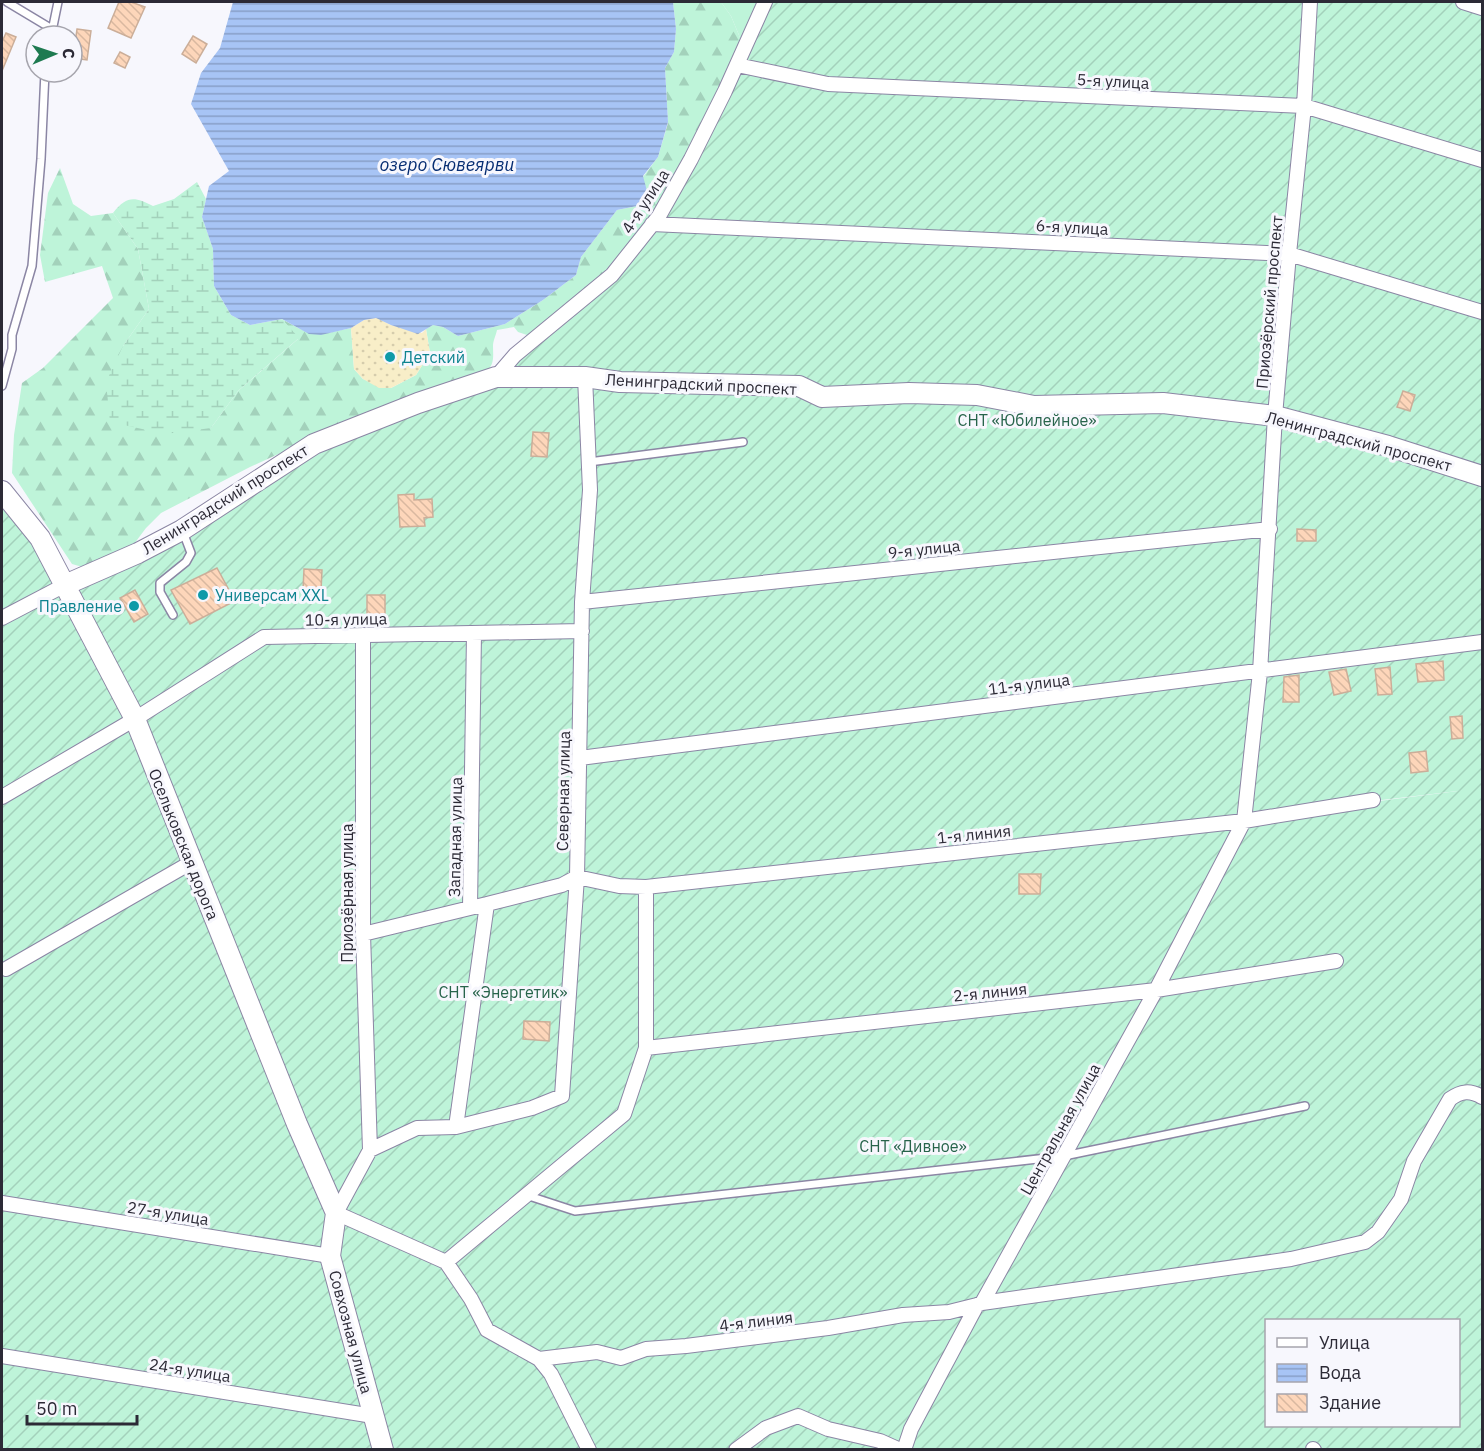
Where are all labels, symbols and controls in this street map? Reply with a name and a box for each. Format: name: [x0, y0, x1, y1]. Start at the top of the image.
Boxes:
north arrow: [24, 24, 84, 84]
text: С: [59, 48, 79, 59]
street label: 5-я улица: [1076, 69, 1150, 93]
water label: озеро Сювеярви: [380, 153, 514, 176]
street label: 4-я улица: [617, 165, 673, 237]
street label: Приозёрский проспект: [1251, 214, 1287, 389]
street label: 6-я улица: [1035, 215, 1109, 239]
place label: Детский: [402, 347, 465, 367]
marker: Детский: [383, 350, 397, 364]
street label: Ленинградский проспект: [605, 369, 798, 399]
street label: Ленинградский проспект: [1264, 407, 1455, 476]
park label: СНТ «Юбилейное»: [958, 410, 1096, 430]
street label: Ленинградский проспект: [138, 439, 312, 558]
street label: 9-я улица: [887, 535, 962, 563]
place label: Универсам XXL: [215, 585, 329, 605]
marker: Универсам XXL: [196, 588, 210, 602]
place label: Правление: [39, 596, 122, 616]
marker: Правление: [127, 599, 141, 613]
street label: 10-я улица: [305, 608, 388, 630]
street label: 11-я улица: [987, 669, 1071, 699]
street label: Северная улица: [552, 730, 574, 851]
street label: Осельковская дорога: [144, 765, 224, 923]
street label: Западная улица: [444, 776, 466, 897]
street label: 1-я линия: [936, 820, 1012, 848]
street label: Приозёрная улица: [337, 823, 357, 963]
street label: 2-я линия: [952, 978, 1028, 1006]
park label: СНТ «Энергетик»: [438, 982, 568, 1002]
street label: Центральная улица: [1016, 1059, 1105, 1198]
park label: СНТ «Дивное»: [859, 1136, 967, 1156]
street label: 27-я улица: [126, 1197, 211, 1229]
street label: Совхозная улица: [325, 1268, 377, 1396]
street label: 4-я линия: [718, 1307, 794, 1335]
legend: [1265, 1319, 1460, 1427]
text: Улица: [1319, 1331, 1370, 1354]
street label: 24-я улица: [148, 1354, 233, 1386]
text: Вода: [1319, 1361, 1362, 1384]
scale bar: [27, 1388, 136, 1426]
text: Здание: [1319, 1391, 1381, 1414]
text: 50 m: [36, 1397, 78, 1420]

